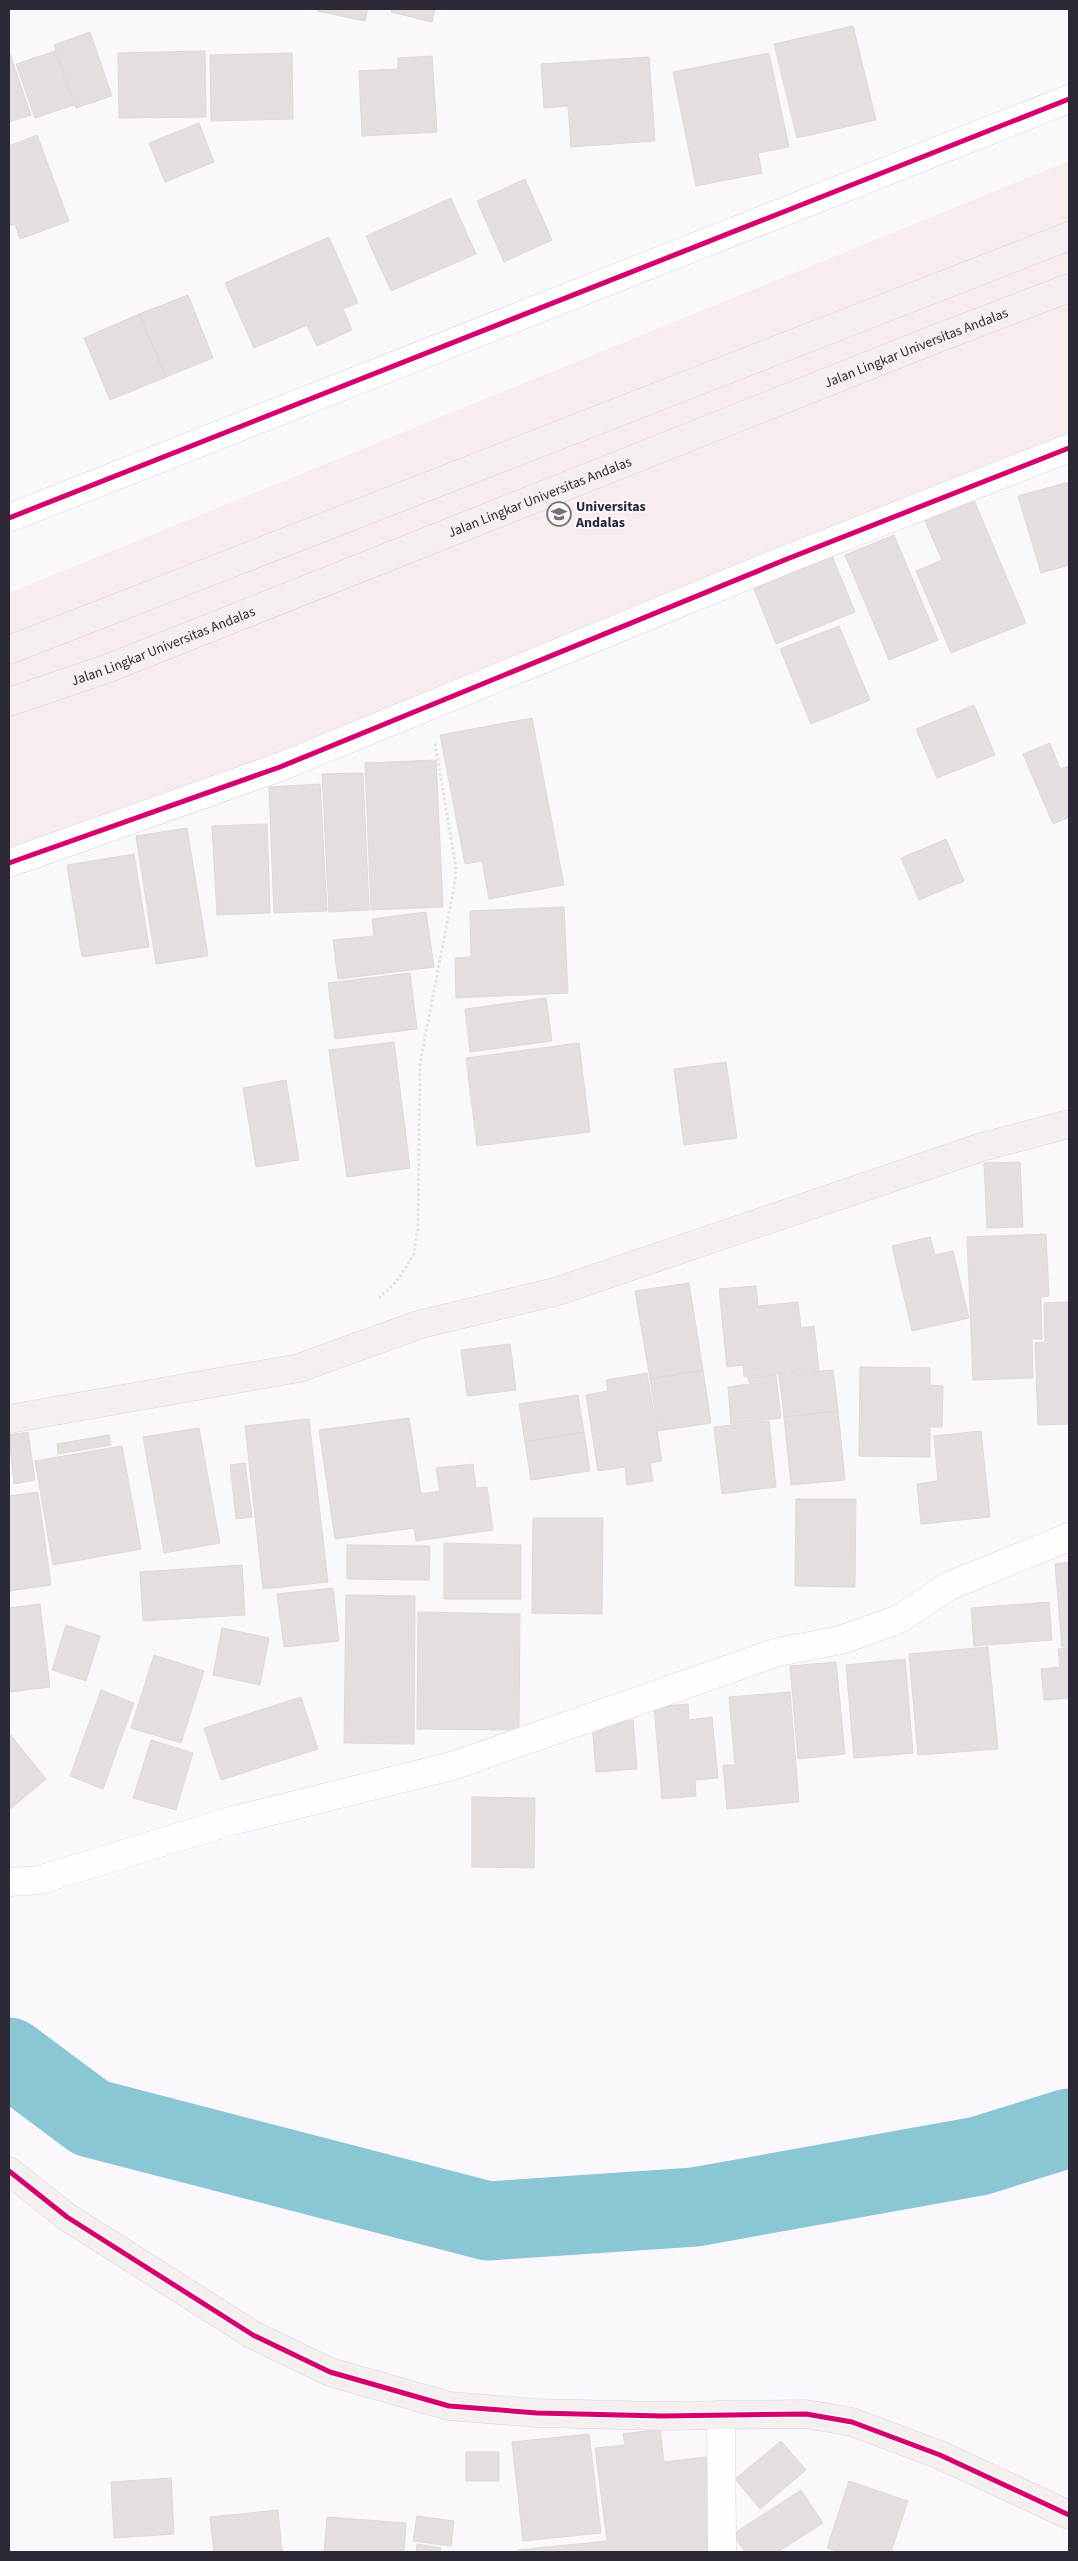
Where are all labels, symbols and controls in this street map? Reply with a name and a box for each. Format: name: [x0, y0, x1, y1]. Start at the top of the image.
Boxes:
street label: Jalan Lingkar Universitas Andalas: [821, 303, 1011, 393]
street label: Jalan Lingkar Universitas Andalas: [445, 453, 633, 541]
place label: Universitas Andalas: [576, 498, 646, 530]
school or university icon: Universitas Andalas: [546, 501, 572, 527]
street label: Jalan Lingkar Universitas Andalas: [69, 602, 258, 691]

